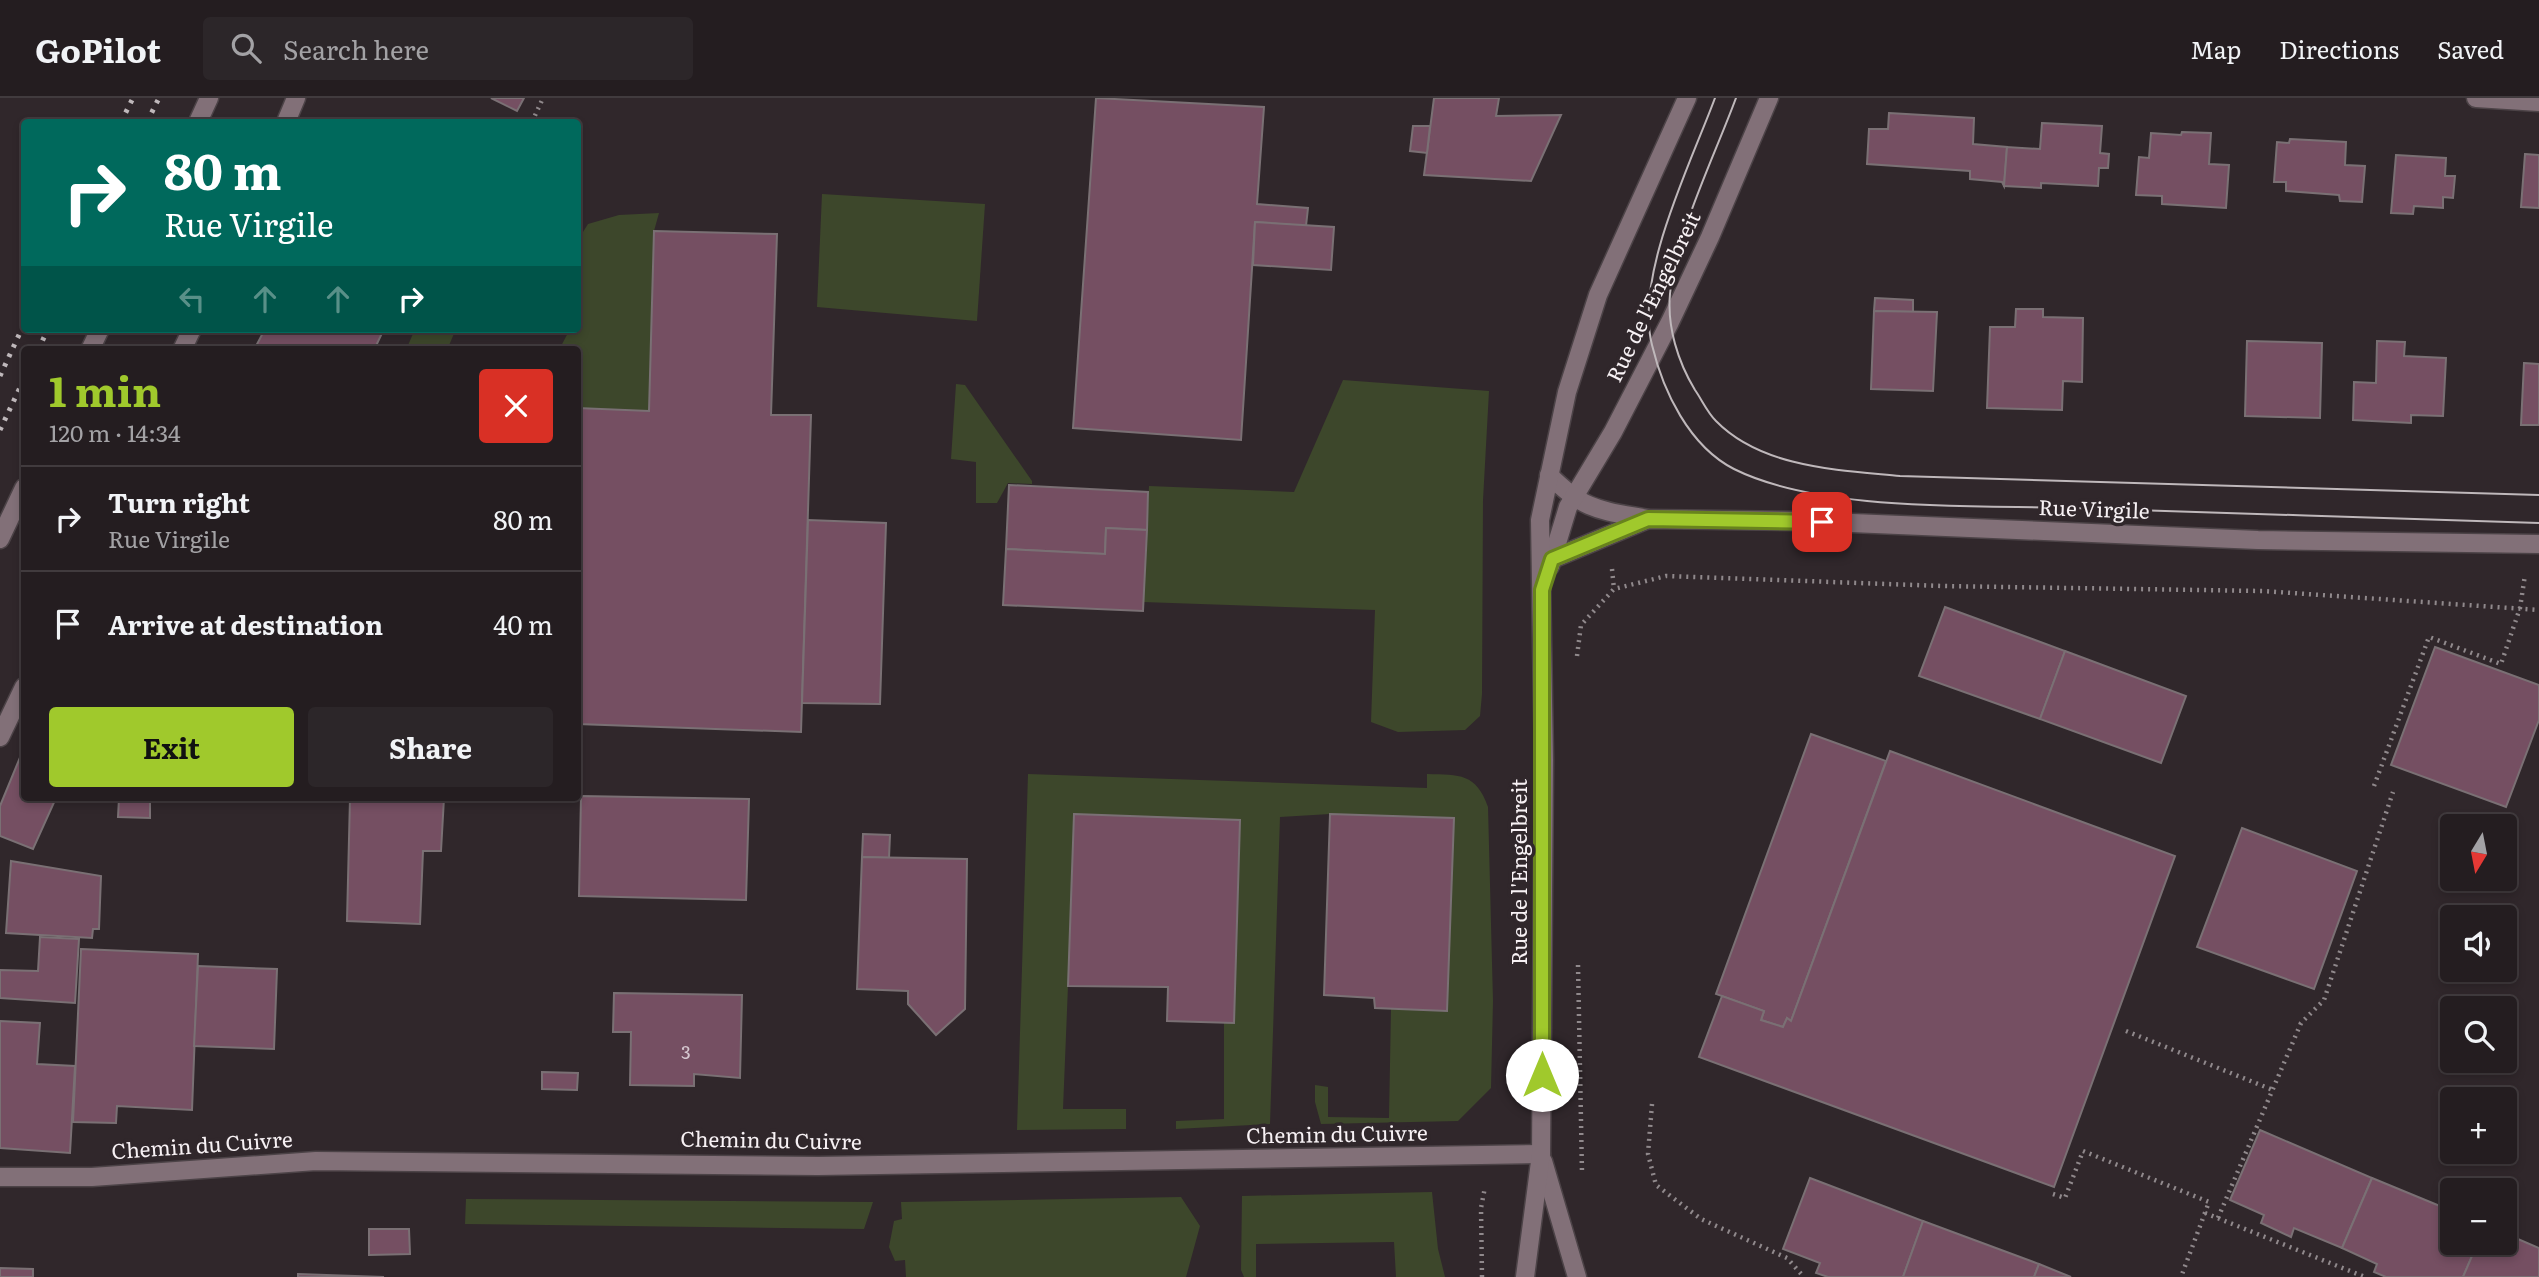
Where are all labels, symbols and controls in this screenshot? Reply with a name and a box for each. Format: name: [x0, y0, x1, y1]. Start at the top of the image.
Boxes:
search box: [203, 17, 693, 80]
text: GoPilot: [35, 24, 161, 73]
icon: search: [227, 29, 265, 67]
text: Search here: [283, 29, 429, 68]
text: Map: [2190, 31, 2241, 66]
text: Directions: [2279, 31, 2399, 66]
text: Saved: [2437, 31, 2504, 66]
text: 80 m: [164, 132, 282, 205]
icon: right: [49, 147, 140, 238]
text: Rue Virgile: [164, 199, 334, 247]
street label: Rue de l'Engelbreit: [1597, 205, 1707, 387]
icon: left: [173, 280, 211, 318]
icon: ahead: [246, 280, 284, 318]
icon: ahead: [319, 280, 357, 318]
icon: right: [392, 280, 430, 318]
text: 1 min: [49, 358, 161, 420]
button: close: [479, 369, 553, 443]
text: 120 m · 14:34: [49, 415, 181, 449]
text: Turn right: [108, 482, 250, 521]
street label: Rue Virgile: [2038, 490, 2150, 525]
pin: [1792, 492, 1852, 552]
text: 80 m: [493, 499, 553, 538]
icon: right: [49, 500, 87, 538]
icon: arrive: [1803, 503, 1841, 541]
text: Rue Virgile: [108, 521, 230, 555]
text: Arrive at destination: [108, 604, 383, 643]
text: 40 m: [493, 604, 553, 643]
icon: arrive: [49, 605, 87, 643]
button: Exit: [49, 707, 294, 787]
button: Share: [308, 707, 553, 787]
street label: Rue de l'Engelbreit: [1502, 778, 1533, 965]
north arrow: [2440, 814, 2516, 891]
map controls: [2440, 814, 2517, 1255]
button: sound: [2440, 905, 2517, 982]
button: search: [2440, 996, 2517, 1073]
house number: 3: [681, 1038, 691, 1065]
position arrow: [1505, 1038, 1579, 1112]
button: +: [2440, 1087, 2517, 1164]
street label: Chemin du Cuivre: [1246, 1115, 1428, 1150]
street label: Chemin du Cuivre: [680, 1121, 862, 1156]
street label: Chemin du Cuivre: [110, 1122, 294, 1165]
button: −: [2440, 1178, 2517, 1255]

